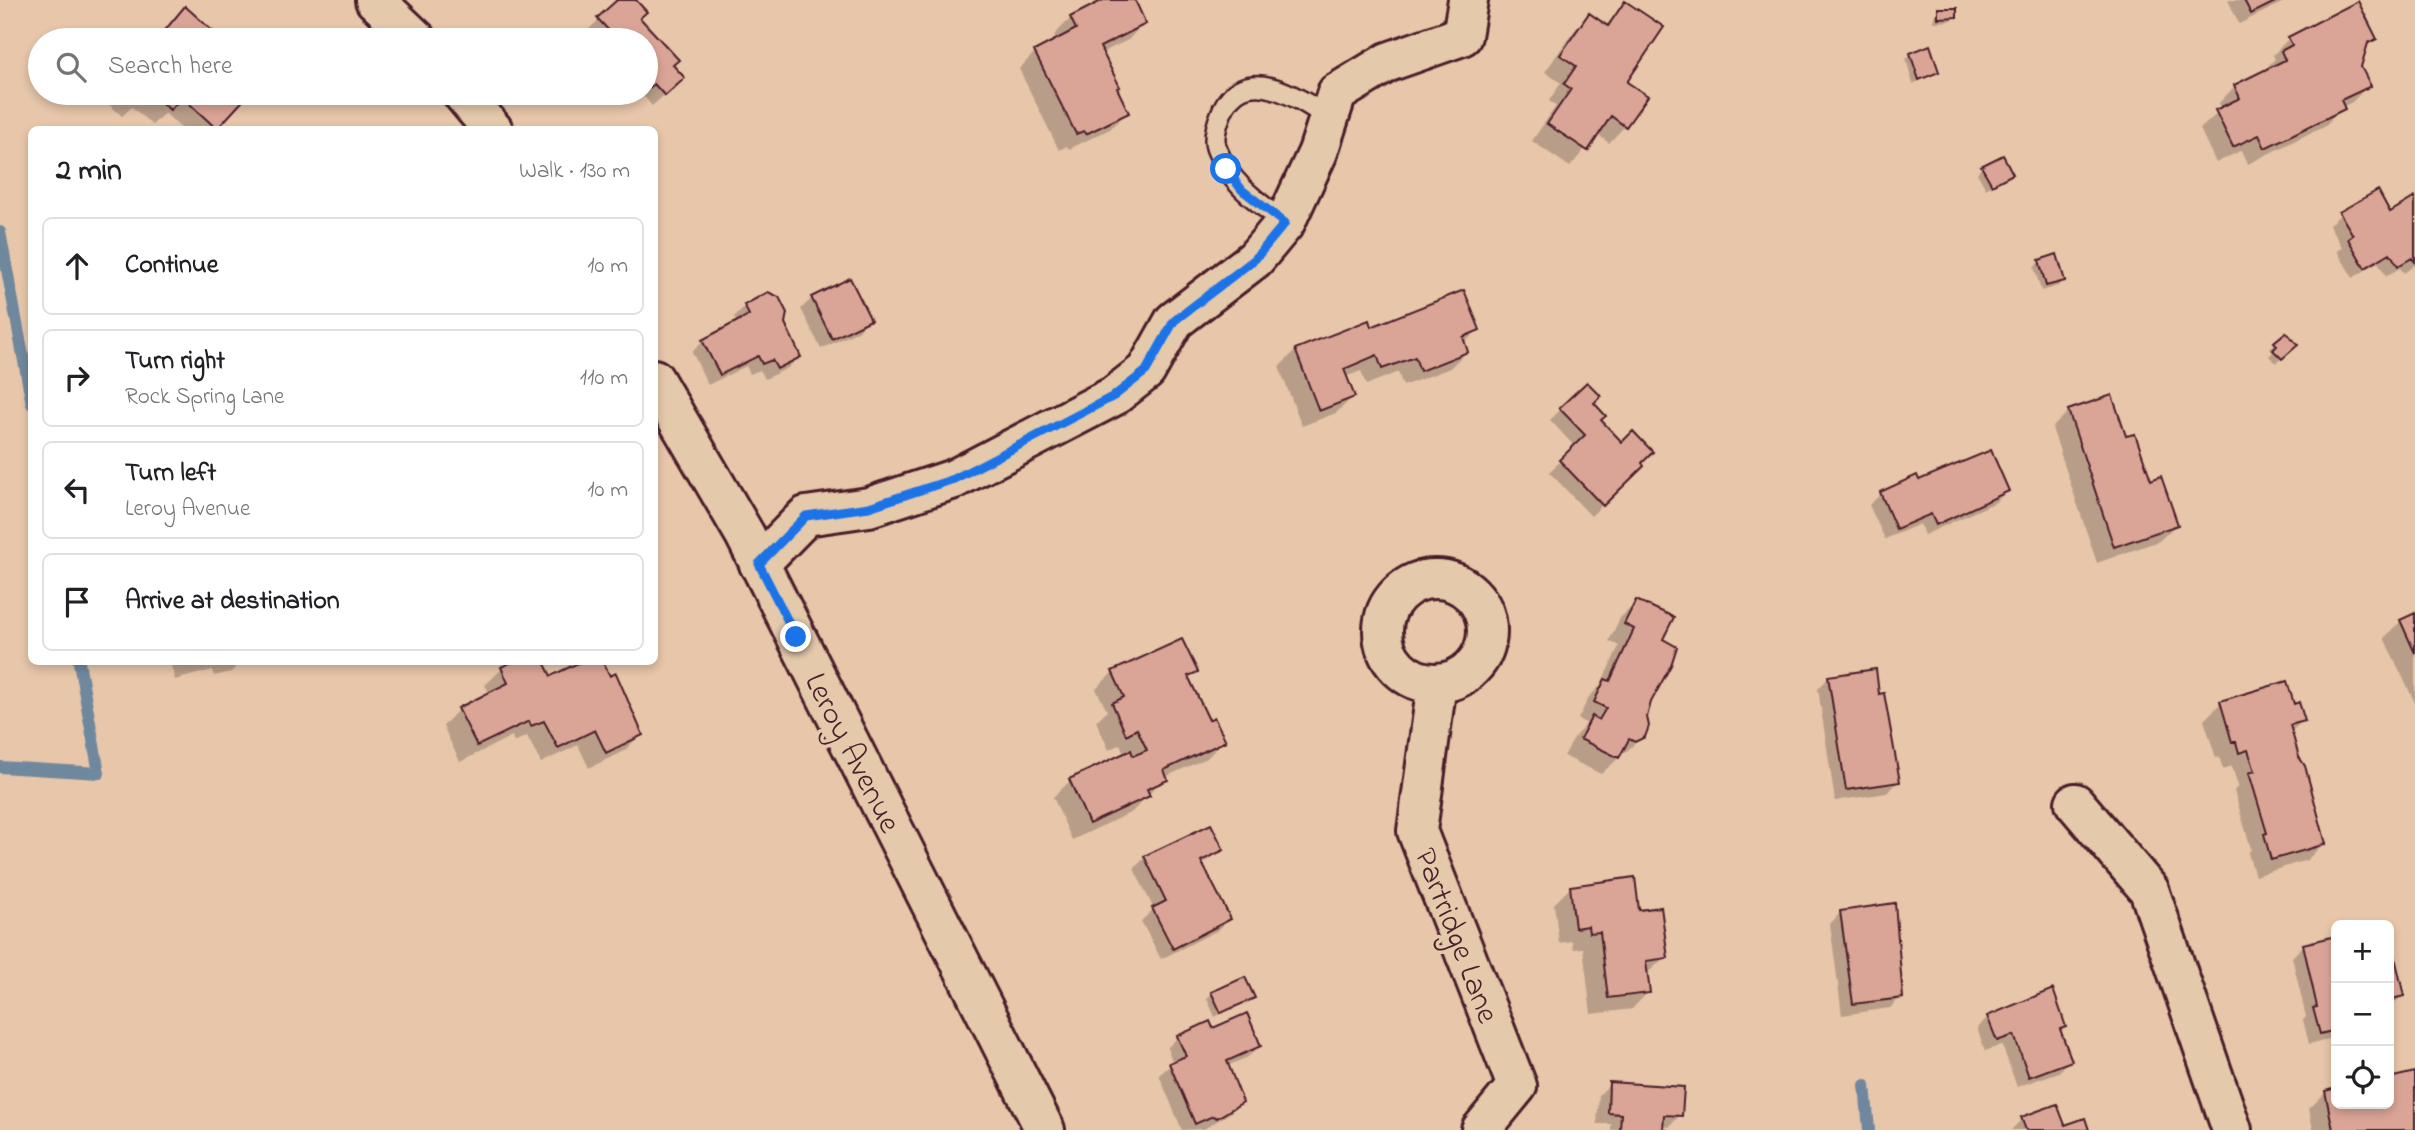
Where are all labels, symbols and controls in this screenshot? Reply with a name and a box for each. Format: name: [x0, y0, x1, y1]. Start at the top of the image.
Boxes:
search box: [28, 28, 658, 105]
icon: search: [52, 48, 90, 86]
text: Search here: [108, 48, 233, 86]
text: 2 min: [56, 150, 122, 194]
route start: [1210, 153, 1241, 184]
text: Walk · 130 m: [519, 155, 630, 188]
icon: ahead: [58, 247, 96, 285]
text: Continue: [125, 247, 218, 285]
text: 10 m: [587, 250, 628, 283]
text: Turn right: [125, 343, 225, 381]
icon: right: [58, 359, 96, 397]
text: 110 m: [580, 362, 628, 395]
text: Rock Spring Lane: [125, 381, 284, 414]
text: Turn left: [125, 455, 216, 493]
icon: left: [58, 471, 96, 509]
text: 10 m: [587, 474, 628, 507]
text: Leroy Avenue: [125, 493, 250, 526]
icon: arrive: [58, 583, 96, 621]
text: Arrive at destination: [125, 583, 340, 621]
route end: [780, 621, 811, 652]
street label: Leroy Avenue: [790, 665, 912, 842]
street label: Partridge Lane: [1400, 842, 1510, 1031]
map controls: [2331, 920, 2394, 1109]
button: +: [2331, 920, 2394, 983]
button: −: [2331, 983, 2394, 1046]
button: locate: [2331, 1046, 2394, 1109]

